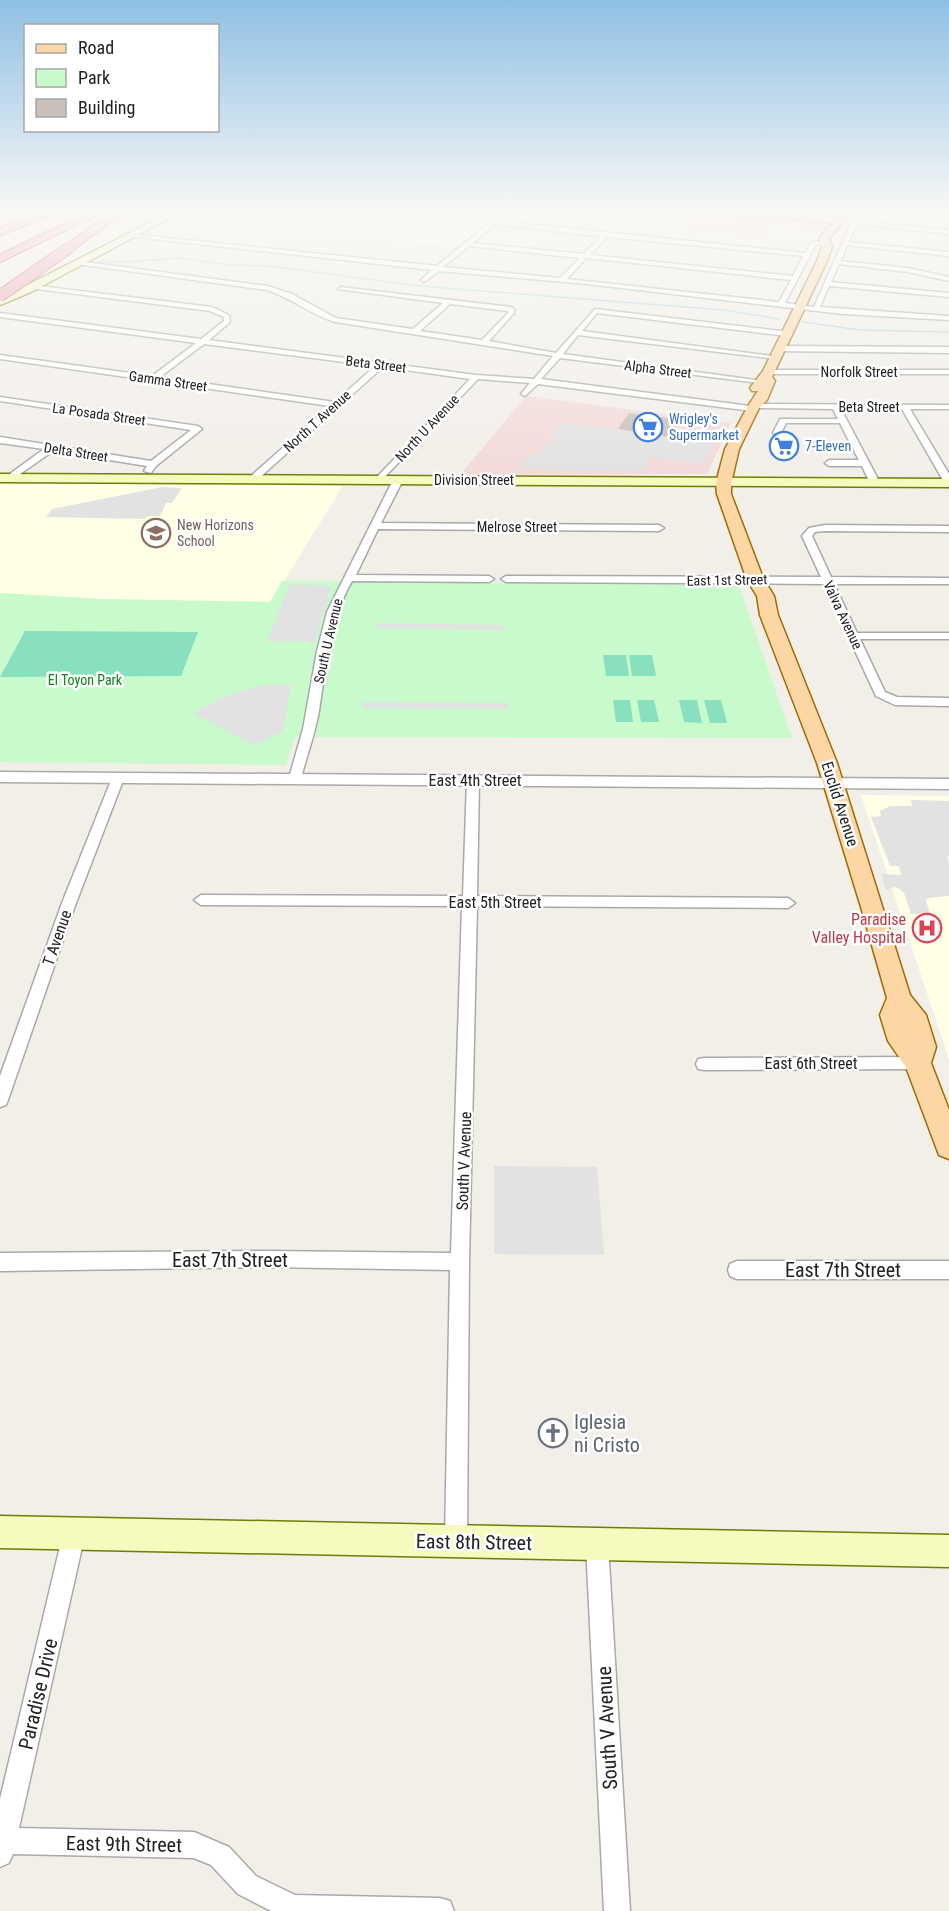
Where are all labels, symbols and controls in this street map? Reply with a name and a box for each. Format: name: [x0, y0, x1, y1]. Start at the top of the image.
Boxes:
legend: [24, 24, 219, 132]
text: Road: [78, 37, 114, 58]
text: Park: [78, 67, 110, 88]
text: Building: [78, 97, 135, 118]
street label: Beta Street: [345, 352, 407, 376]
street label: Alpha Street: [623, 357, 693, 381]
street label: Norfolk Street: [820, 364, 898, 380]
street label: Gamma Street: [128, 368, 208, 394]
street label: North T Avenue: [280, 386, 354, 455]
street label: North U Avenue: [392, 391, 462, 465]
street label: Beta Street: [838, 399, 900, 415]
street label: La Posada Street: [51, 400, 147, 428]
supermarket icon: Wrigley's Supermarket: [632, 411, 664, 443]
place label: Wrigley's Supermarket: [669, 411, 739, 443]
supermarket icon: 7-Eleven: [768, 430, 800, 462]
place label: 7-Eleven: [805, 438, 851, 454]
street label: Delta Street: [43, 439, 109, 465]
street label: Division Street: [434, 472, 514, 488]
school or university icon: New Horizons School: [140, 517, 172, 549]
place label: New Horizons School: [177, 517, 254, 549]
street label: Melrose Street: [477, 519, 557, 535]
street label: East 1st Street: [686, 571, 768, 589]
street label: Valva Avenue: [820, 578, 866, 652]
street label: South U Avenue: [310, 597, 346, 685]
park label: El Toyon Park: [48, 672, 123, 688]
street label: Euclid Avenue: [817, 759, 863, 849]
street label: East 4th Street: [429, 771, 522, 790]
street label: East 5th Street: [449, 893, 542, 912]
street label: T Avenue: [39, 908, 75, 968]
place label: Paradise Valley Hospital: [812, 910, 906, 947]
hospital icon: Paradise Valley Hospital: [911, 912, 943, 944]
street label: East 6th Street: [765, 1054, 858, 1073]
street label: South V Avenue: [453, 1111, 475, 1211]
street label: East 7th Street: [172, 1248, 288, 1272]
street label: East 7th Street: [785, 1258, 901, 1282]
place label: Iglesia ni Cristo: [574, 1410, 640, 1457]
church icon: Iglesia ni Cristo: [537, 1417, 569, 1449]
street label: East 8th Street: [416, 1529, 532, 1555]
street label: Paradise Drive: [14, 1636, 62, 1752]
street label: South V Avenue: [592, 1666, 622, 1790]
street label: East 9th Street: [66, 1831, 182, 1857]

